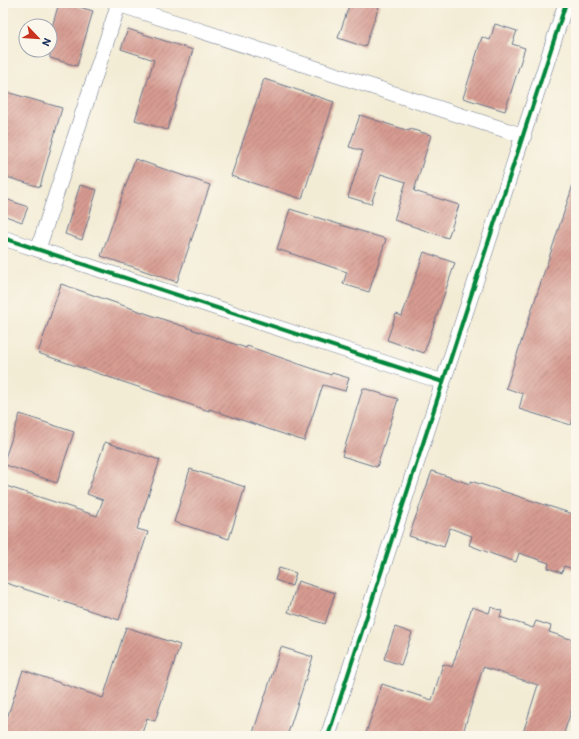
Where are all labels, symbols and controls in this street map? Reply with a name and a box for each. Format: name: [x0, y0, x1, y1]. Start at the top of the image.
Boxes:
north arrow: [18, 18, 58, 58]
text: N: [39, 36, 54, 48]

